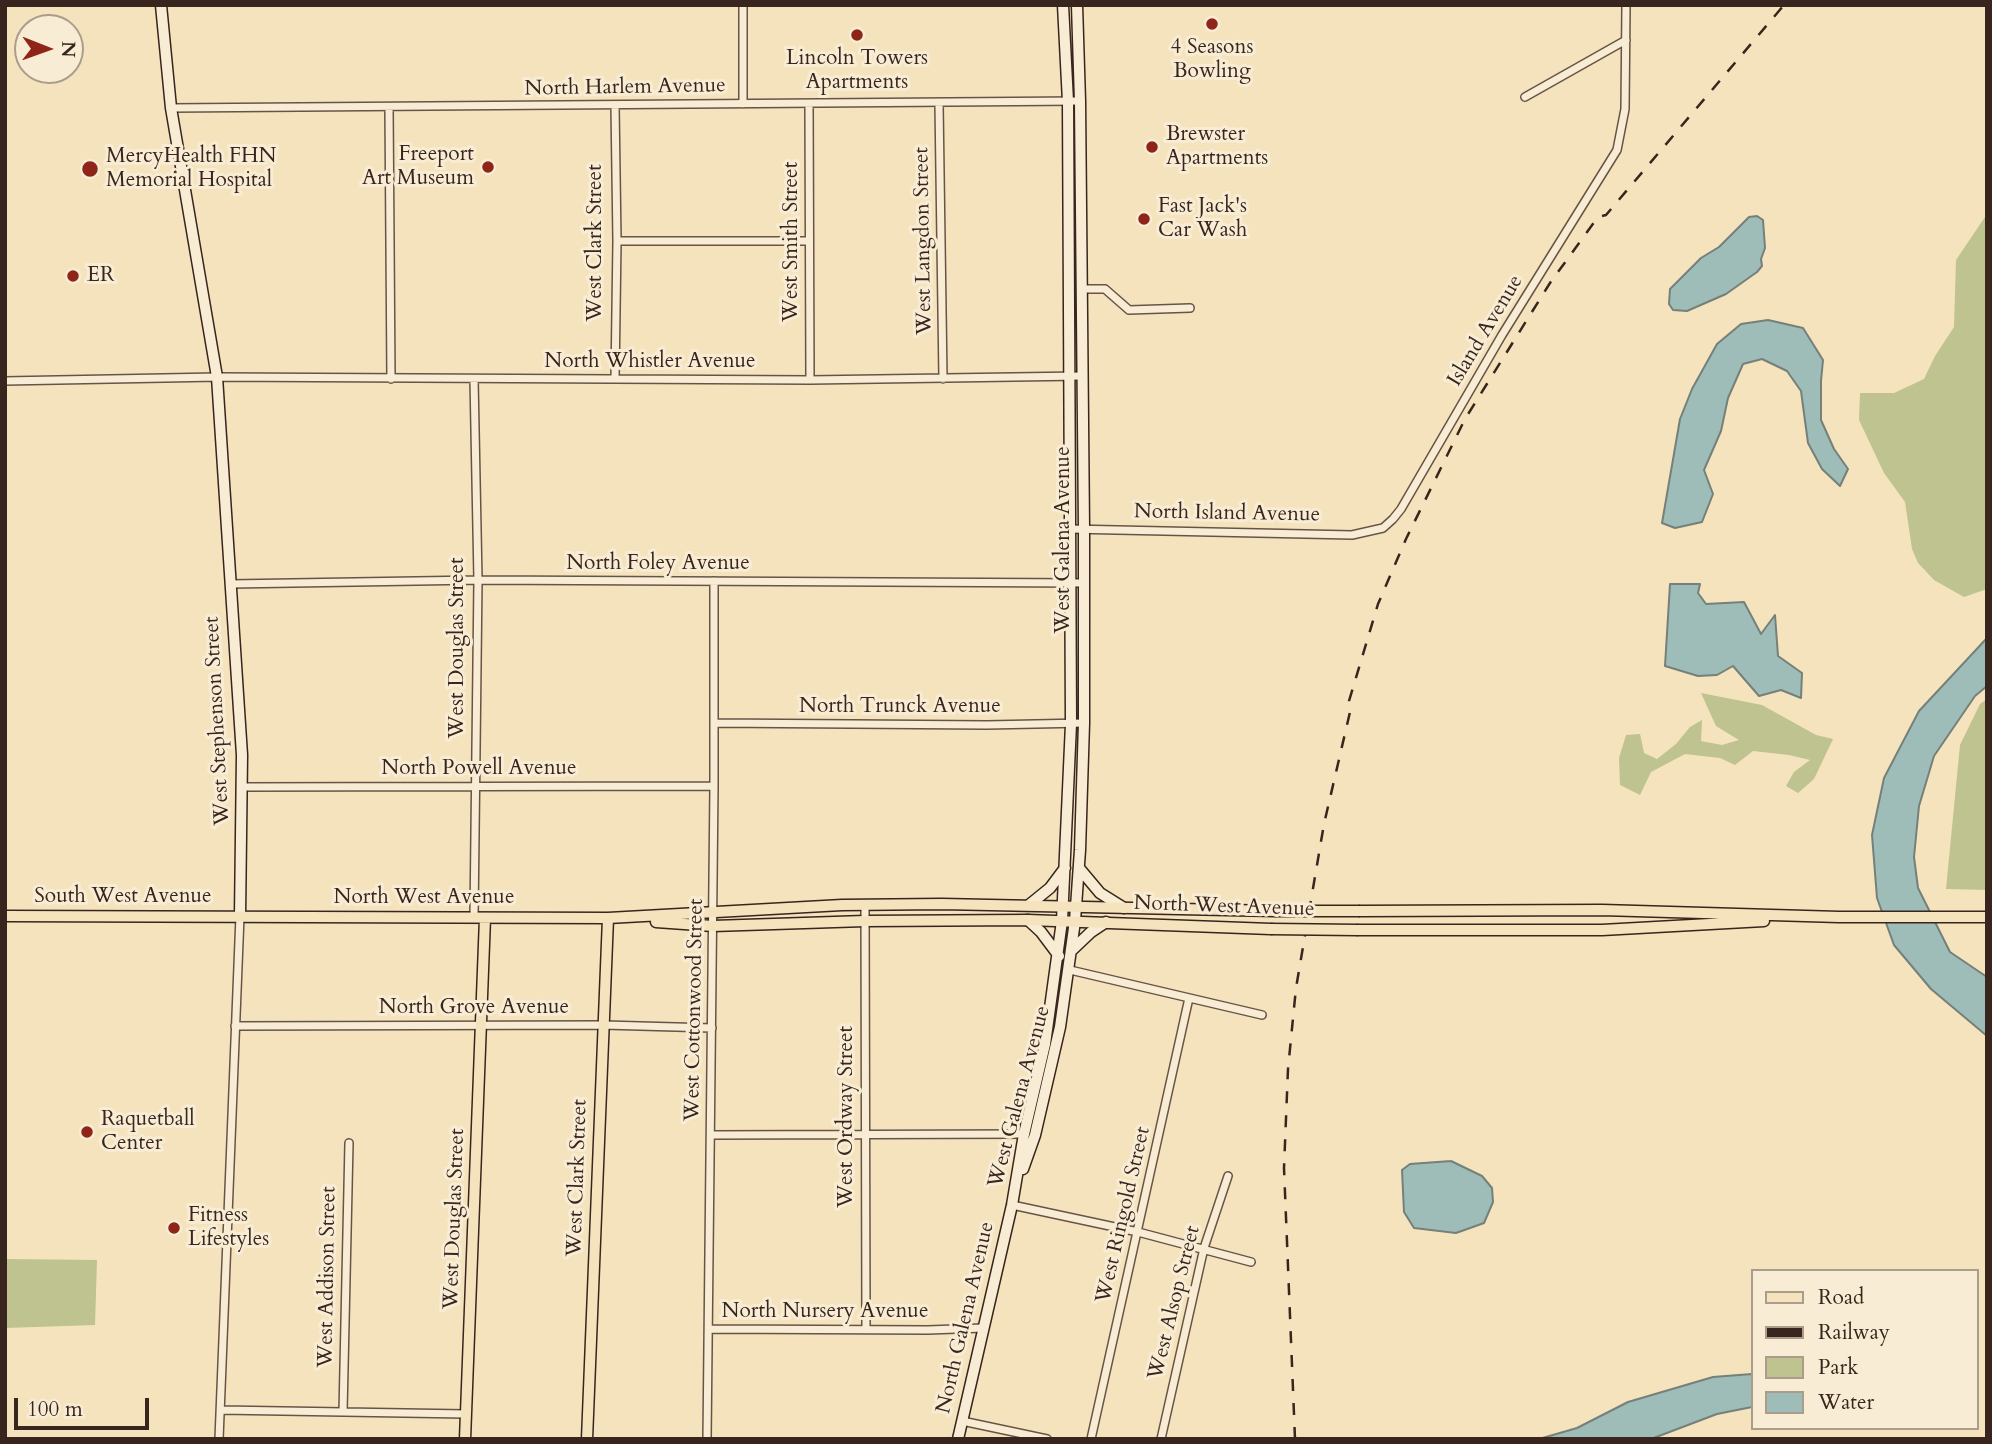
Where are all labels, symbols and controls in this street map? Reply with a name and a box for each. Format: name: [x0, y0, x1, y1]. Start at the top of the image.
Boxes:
north arrow: [14, 14, 84, 84]
marker: 4 Seasons Bowling: [1204, 16, 1220, 32]
marker: Lincoln Towers Apartments: [849, 27, 865, 43]
place label: 4 Seasons Bowling: [1171, 35, 1253, 85]
text: N: [55, 41, 81, 58]
place label: Lincoln Towers Apartments: [786, 46, 928, 96]
street label: North Harlem Avenue: [524, 74, 726, 102]
place label: Brewster Apartments: [1166, 122, 1268, 172]
marker: Brewster Apartments: [1144, 139, 1160, 155]
place label: Freeport Art Museum: [362, 142, 474, 192]
place label: MercyHealth FHN Memorial Hospital: [106, 144, 276, 194]
street label: West Langdon Street: [910, 147, 938, 335]
marker: MercyHealth FHN Memorial Hospital: [80, 159, 100, 179]
marker: Freeport Art Museum: [480, 159, 496, 175]
street label: West Smith Street: [779, 162, 805, 322]
street label: West Clark Street: [583, 164, 609, 322]
place label: Fast Jack's Car Wash: [1158, 194, 1247, 244]
marker: Fast Jack's Car Wash: [1136, 211, 1152, 227]
place label: ER: [87, 263, 115, 289]
marker: ER: [65, 268, 81, 284]
street label: Island Avenue: [1443, 271, 1529, 391]
street label: North Whistler Avenue: [544, 349, 756, 375]
street label: West Galena Avenue: [1051, 446, 1077, 634]
street label: North Island Avenue: [1134, 500, 1320, 528]
street label: North Foley Avenue: [566, 551, 750, 577]
street label: West Douglas Street: [445, 557, 471, 739]
street label: West Stephenson Street: [200, 616, 236, 826]
street label: North Trunck Avenue: [799, 694, 1001, 720]
street label: North Powell Avenue: [381, 756, 577, 782]
street label: South West Avenue: [34, 884, 212, 910]
street label: North West Avenue: [334, 885, 514, 911]
street label: North West Avenue: [1133, 891, 1315, 923]
street label: West Cottonwood Street: [680, 898, 710, 1122]
street label: North Grove Avenue: [379, 995, 569, 1021]
street label: West Galena Avenue: [984, 1003, 1056, 1191]
street label: West Ordway Street: [834, 1026, 860, 1208]
street label: West Clark Street: [563, 1099, 593, 1257]
place label: Raquetball Center: [101, 1107, 195, 1157]
marker: Raquetball Center: [79, 1124, 95, 1140]
street label: West Ringold Street: [1091, 1124, 1157, 1306]
street label: West Douglas Street: [439, 1128, 471, 1310]
street label: West Addison Street: [314, 1186, 342, 1368]
place label: Fitness Lifestyles: [188, 1203, 269, 1253]
marker: Fitness Lifestyles: [166, 1220, 182, 1236]
street label: North Galena Avenue: [932, 1220, 1000, 1416]
street label: West Alsop Street: [1144, 1223, 1206, 1383]
legend: [1750, 1269, 1978, 1430]
text: Road: [1818, 1283, 1864, 1312]
street label: North Nursery Avenue: [722, 1299, 928, 1325]
text: Railway: [1818, 1318, 1890, 1347]
text: Park: [1818, 1353, 1858, 1382]
scale bar: [18, 1384, 152, 1428]
text: Water: [1818, 1388, 1874, 1417]
text: 100 m: [27, 1395, 83, 1424]

